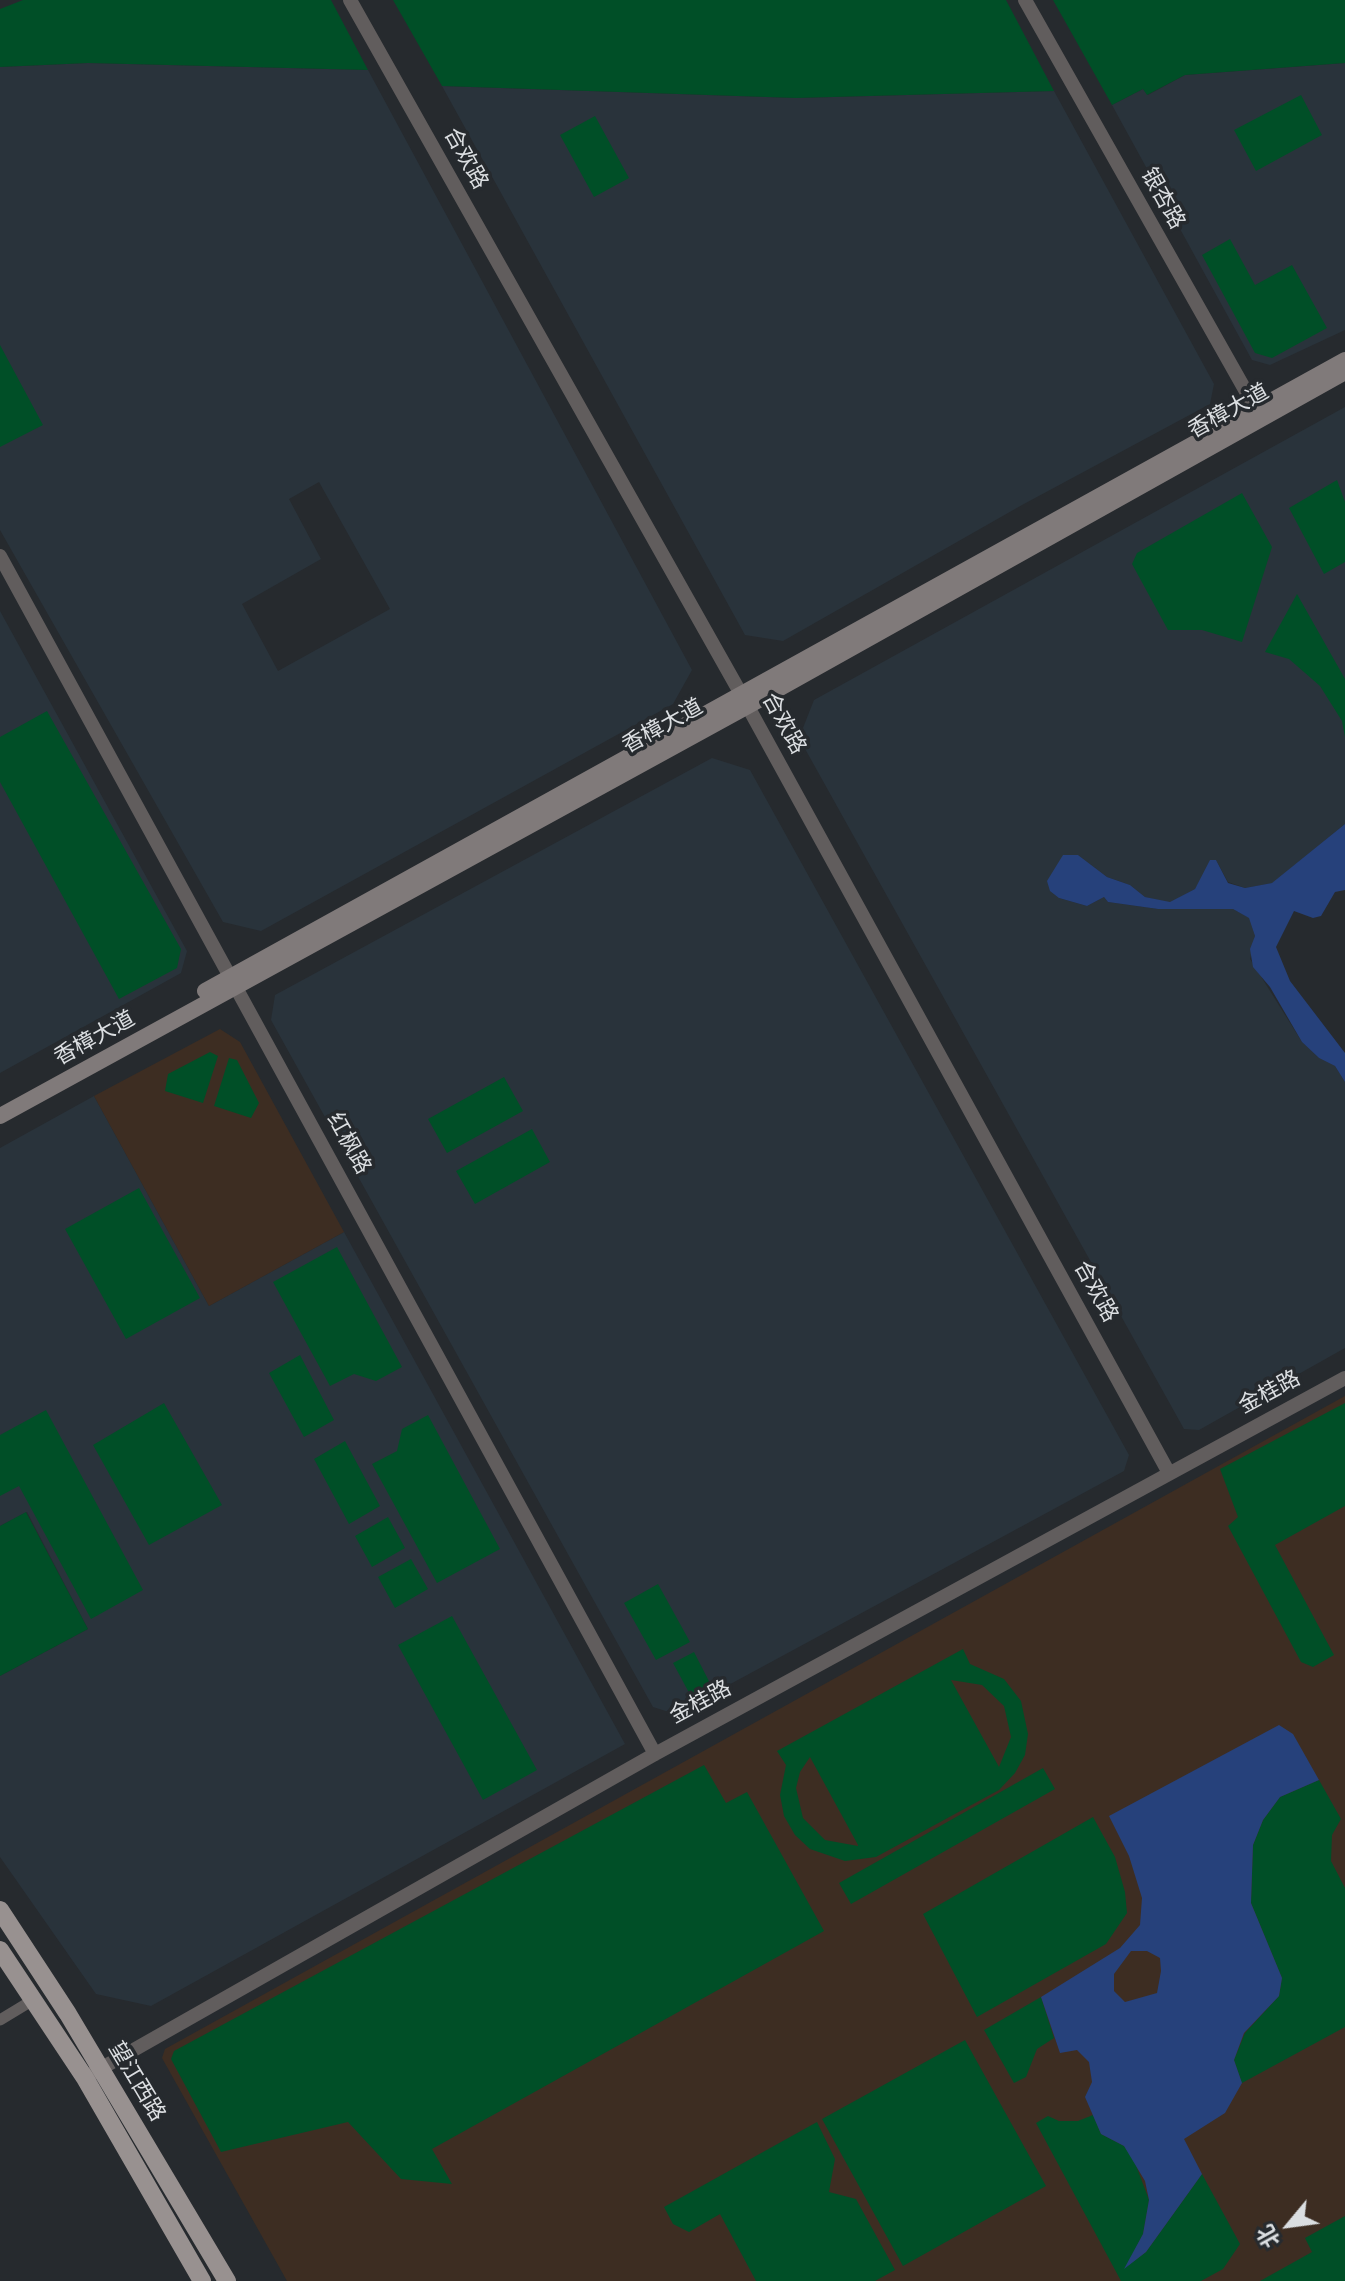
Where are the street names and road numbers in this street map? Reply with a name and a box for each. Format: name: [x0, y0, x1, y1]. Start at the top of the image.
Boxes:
street label: 合欢路: [437, 124, 493, 194]
street label: 银杏路: [1134, 164, 1190, 234]
street label: 香樟大道: [1184, 379, 1274, 445]
street label: 合欢路: [755, 689, 811, 759]
street label: 香樟大道: [618, 694, 708, 760]
street label: 香樟大道: [50, 1006, 140, 1072]
street label: 红枫路: [320, 1109, 376, 1179]
street label: 合欢路: [1067, 1257, 1123, 1327]
street label: 金桂路: [1235, 1366, 1305, 1420]
street label: 金桂路: [666, 1676, 736, 1730]
street label: 望江西路: [102, 2037, 170, 2127]

